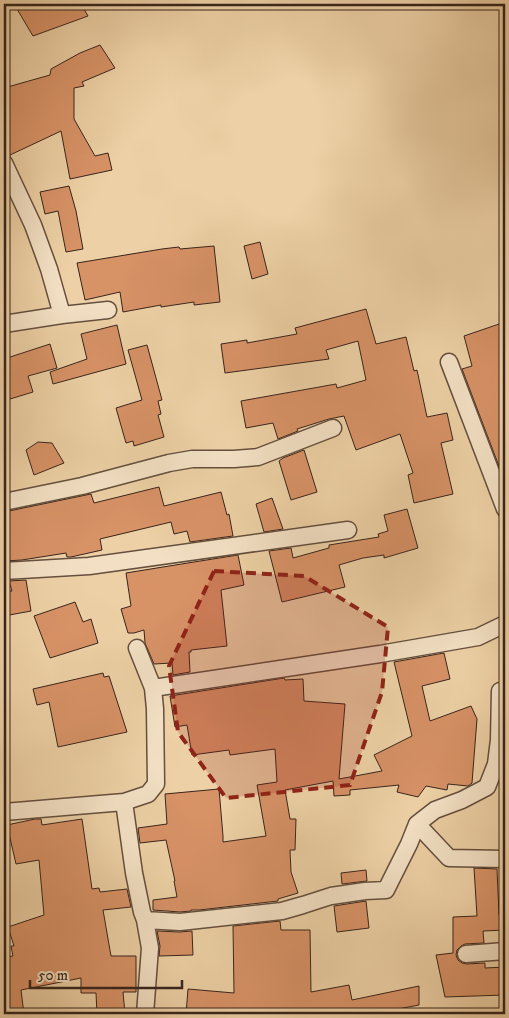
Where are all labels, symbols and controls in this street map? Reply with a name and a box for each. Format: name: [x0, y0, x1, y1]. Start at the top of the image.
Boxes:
scale bar: [30, 958, 182, 990]
text: 50 m: [38, 966, 68, 985]

